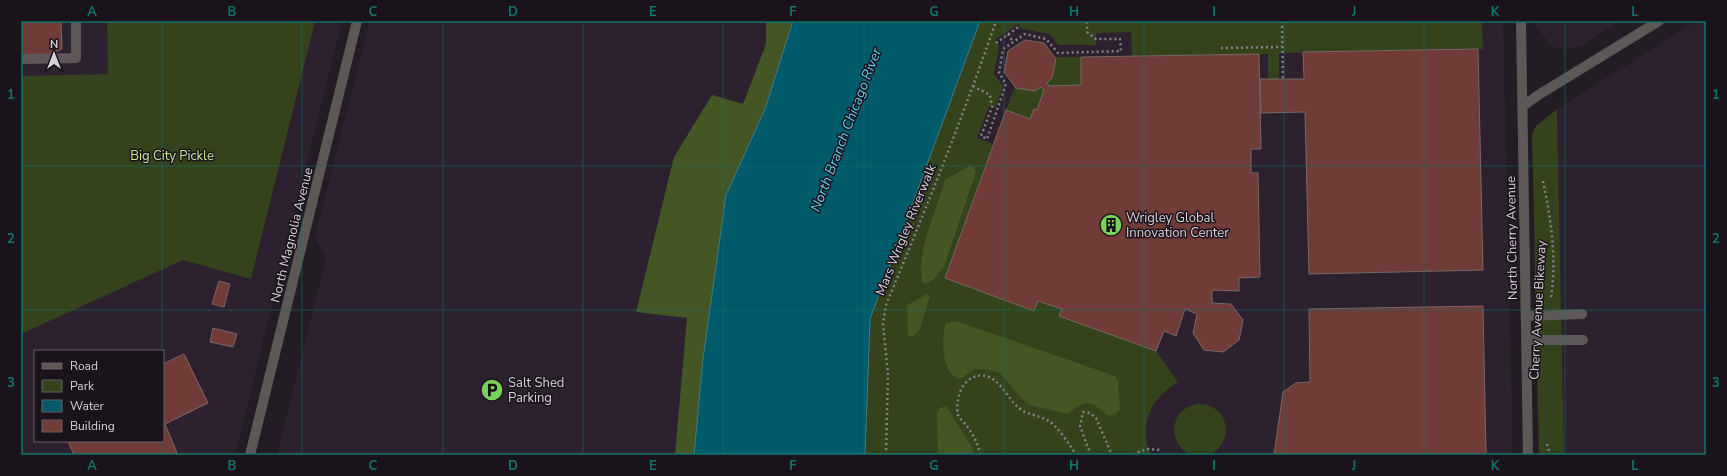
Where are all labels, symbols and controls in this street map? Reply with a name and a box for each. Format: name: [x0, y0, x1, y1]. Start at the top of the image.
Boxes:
text: A: [87, 3, 97, 21]
text: B: [228, 3, 237, 21]
text: C: [369, 3, 378, 21]
text: D: [508, 3, 518, 21]
text: E: [649, 3, 657, 21]
text: F: [789, 3, 797, 21]
text: G: [929, 3, 939, 21]
text: H: [1069, 3, 1079, 21]
text: I: [1212, 3, 1216, 21]
text: J: [1351, 3, 1356, 21]
text: K: [1491, 3, 1500, 21]
text: L: [1631, 3, 1639, 21]
north arrow: [34, 34, 74, 74]
text: N: [50, 37, 58, 52]
water label: North Branch Chicago River: [806, 44, 886, 215]
text: 1: [7, 86, 15, 104]
text: 1: [1712, 86, 1720, 104]
park label: Big City Pickle: [130, 147, 214, 165]
street label: Mars Wrigley Riverwalk: [871, 161, 941, 298]
street label: North Magnolia Avenue: [266, 165, 318, 304]
street label: North Cherry Avenue: [1502, 176, 1522, 300]
place label: Wrigley Global Innovation Center: [1126, 209, 1229, 242]
building icon: Wrigley Global Innovation Center: [1098, 212, 1124, 238]
text: 2: [7, 230, 15, 248]
text: 2: [1712, 230, 1720, 248]
street label: Cherry Avenue Bikeway: [1525, 239, 1551, 380]
legend: [34, 350, 164, 442]
text: Road: [70, 358, 98, 374]
text: 3: [7, 374, 15, 392]
place label: Salt Shed Parking: [508, 374, 564, 407]
text: 3: [1712, 374, 1720, 392]
parking icon: Salt Shed Parking: [479, 377, 505, 403]
text: Park: [70, 378, 95, 394]
text: Water: [70, 398, 104, 414]
text: Building: [70, 418, 115, 434]
text: A: [87, 457, 97, 475]
text: B: [228, 457, 237, 475]
text: C: [369, 457, 378, 475]
text: D: [508, 457, 518, 475]
text: E: [649, 457, 657, 475]
text: F: [789, 457, 797, 475]
text: G: [929, 457, 939, 475]
text: H: [1069, 457, 1079, 475]
text: I: [1212, 457, 1216, 475]
text: J: [1351, 457, 1356, 475]
text: K: [1491, 457, 1500, 475]
text: L: [1631, 457, 1639, 475]

